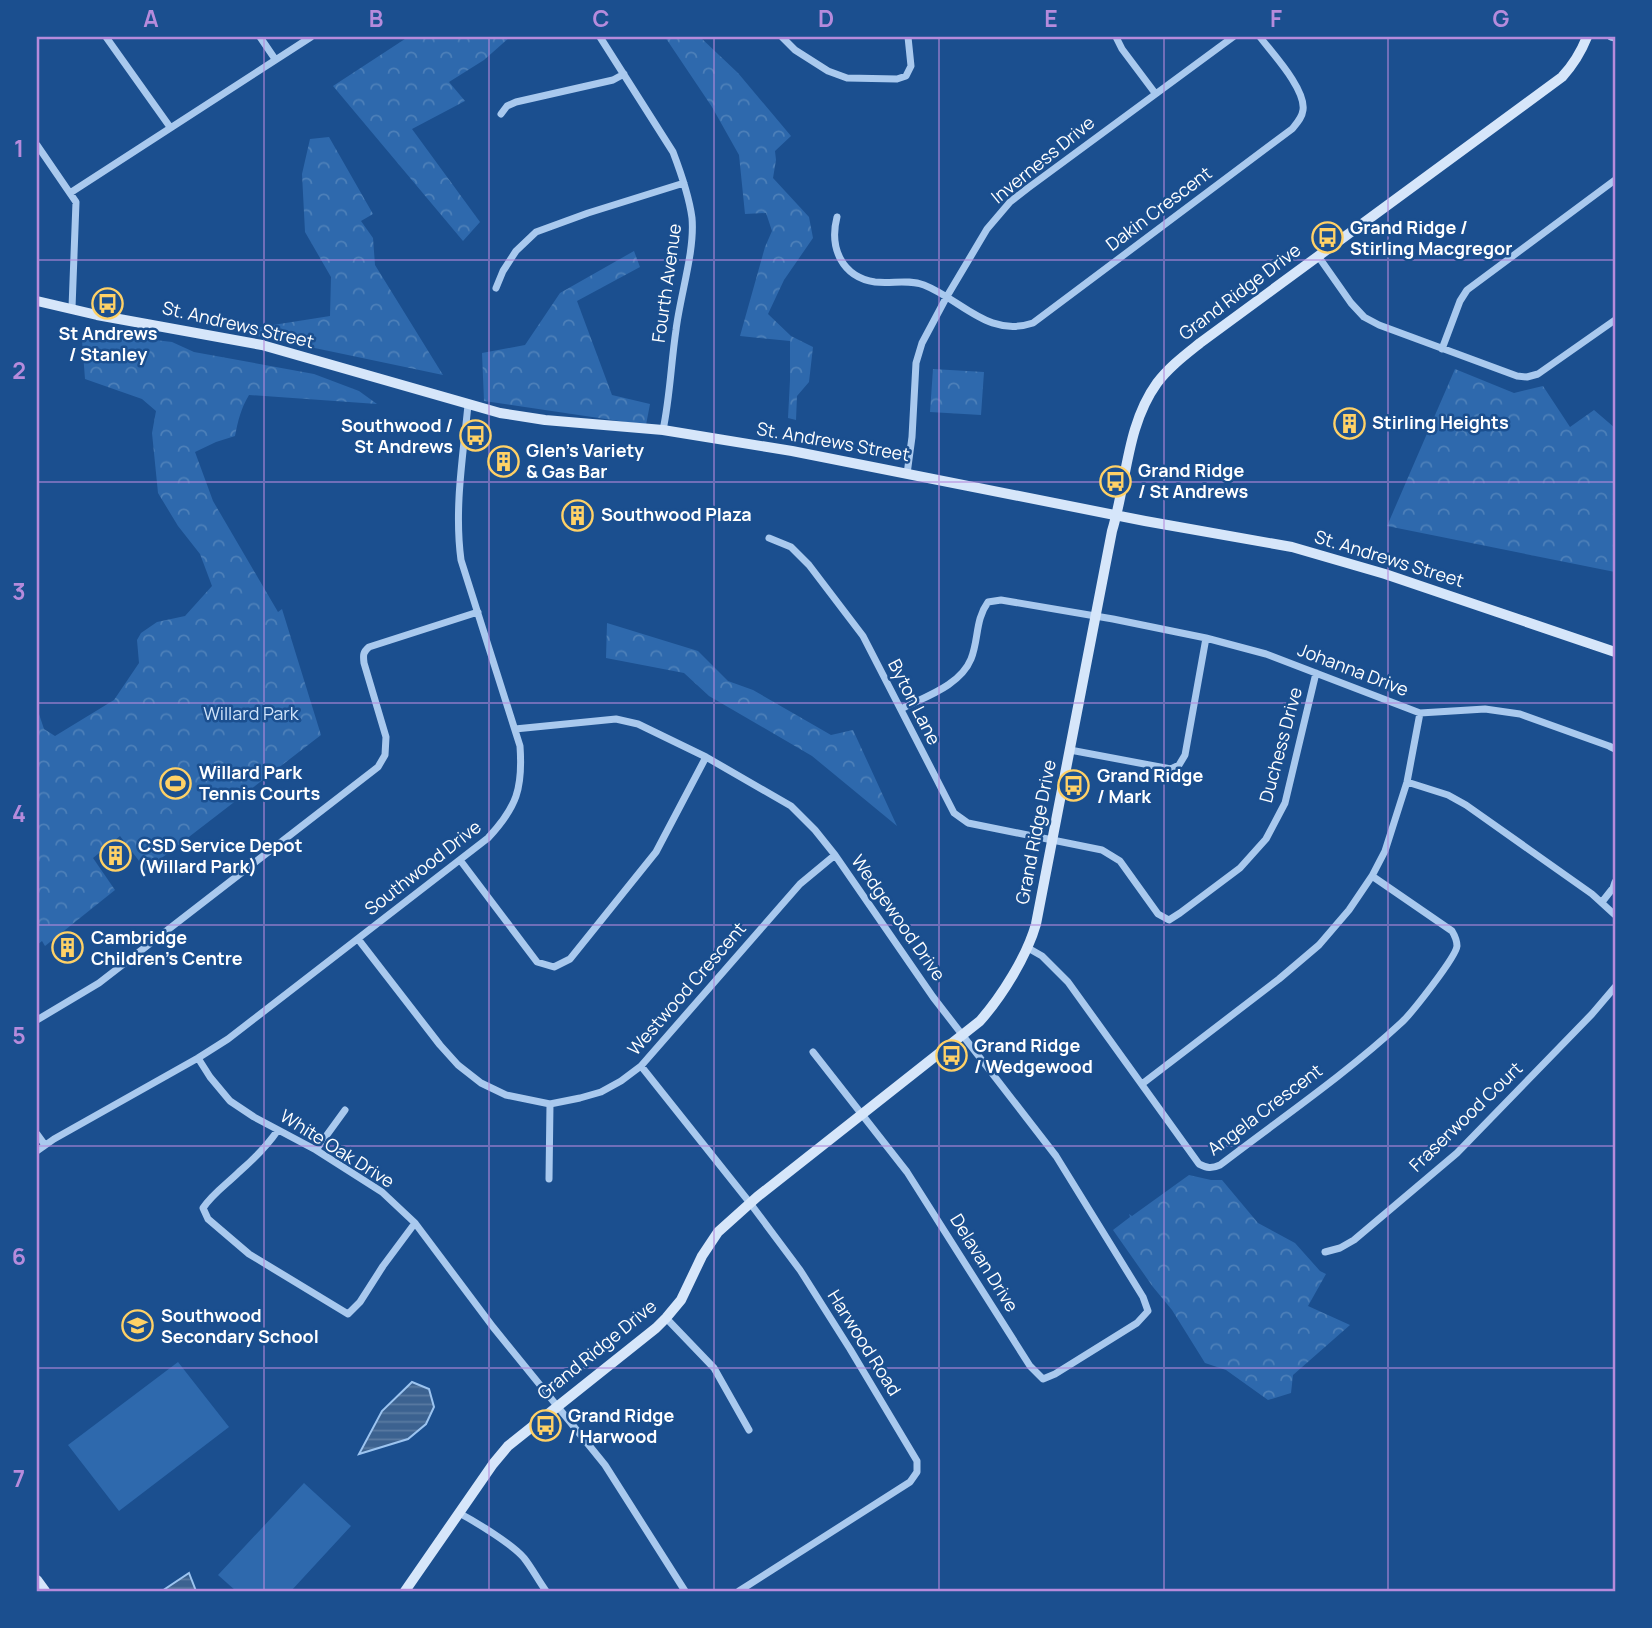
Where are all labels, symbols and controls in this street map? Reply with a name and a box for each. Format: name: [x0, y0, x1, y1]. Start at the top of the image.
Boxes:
text: A: [143, 2, 159, 34]
text: B: [369, 2, 383, 34]
text: C: [593, 2, 610, 34]
text: D: [818, 2, 834, 34]
text: E: [1044, 2, 1058, 34]
text: F: [1270, 2, 1282, 34]
text: G: [1493, 2, 1510, 34]
street label: Inverness Drive: [986, 110, 1099, 208]
text: 1: [14, 132, 24, 164]
street label: Dakin Crescent: [1101, 161, 1216, 256]
place label: Grand Ridge / Stirling Macgregor: [1350, 215, 1512, 260]
bus stop icon: Grand Ridge / Stirling Macgregor: [1310, 221, 1344, 255]
street label: Fourth Avenue: [646, 222, 686, 344]
street label: Grand Ridge Drive: [1174, 237, 1305, 345]
bus stop icon: St Andrews / Stanley: [91, 286, 125, 320]
street label: St. Andrews Street: [160, 295, 316, 353]
place label: St Andrews / Stanley: [59, 321, 158, 366]
text: 2: [12, 354, 26, 386]
building icon: Stirling Heights: [1332, 406, 1366, 440]
place label: Stirling Heights: [1372, 410, 1509, 434]
place label: Southwood / St Andrews: [341, 413, 453, 458]
street label: St. Andrews Street: [755, 416, 912, 466]
bus stop icon: Southwood / St Andrews: [459, 419, 493, 453]
place label: Glen's Variety & Gas Bar: [526, 438, 644, 483]
building icon: Glen's Variety & Gas Bar: [486, 444, 520, 478]
place label: Grand Ridge / St Andrews: [1138, 458, 1248, 503]
bus stop icon: Grand Ridge / St Andrews: [1098, 464, 1132, 498]
building icon: Southwood Plaza: [561, 498, 595, 532]
place label: Southwood Plaza: [601, 502, 752, 526]
street label: St. Andrews Street: [1312, 524, 1467, 592]
text: 3: [12, 575, 26, 607]
street label: Johanna Drive: [1295, 637, 1412, 701]
street label: Byton Lane: [883, 654, 947, 749]
street label: Duchess Drive: [1253, 684, 1307, 805]
park label: Willard Park: [203, 701, 300, 725]
street label: Grand Ridge Drive: [1009, 757, 1061, 906]
place label: Willard Park Tennis Courts: [199, 760, 321, 805]
place label: Grand Ridge / Mark: [1097, 763, 1203, 808]
sports icon: Willard Park Tennis Courts: [159, 766, 193, 800]
bus stop icon: Grand Ridge / Mark: [1057, 769, 1091, 803]
text: 4: [12, 797, 26, 829]
street label: Southwood Drive: [359, 814, 485, 920]
place label: CSD Service Depot (Willard Park): [138, 833, 302, 878]
building icon: CSD Service Depot (Willard Park): [98, 839, 132, 873]
street label: Wedgewood Drive: [846, 850, 951, 985]
street label: Westwood Crescent: [622, 917, 751, 1060]
place label: Cambridge Children's Centre: [91, 925, 243, 970]
building icon: Cambridge Children's Centre: [51, 931, 85, 965]
text: 5: [12, 1019, 26, 1051]
place label: Grand Ridge / Wedgewood: [974, 1033, 1093, 1078]
bus stop icon: Grand Ridge / Wedgewood: [934, 1039, 968, 1073]
street label: Fraserwood Court: [1404, 1056, 1527, 1177]
street label: Angela Crescent: [1202, 1058, 1327, 1160]
street label: White Oak Drive: [276, 1103, 399, 1193]
street label: Delavan Drive: [945, 1209, 1025, 1316]
text: 6: [12, 1240, 26, 1272]
street label: Harwood Road: [823, 1285, 907, 1400]
street label: Grand Ridge Drive: [532, 1294, 661, 1405]
place label: Southwood Secondary School: [161, 1303, 319, 1348]
school or university icon: Southwood Secondary School: [121, 1309, 155, 1343]
place label: Grand Ridge / Harwood: [568, 1403, 674, 1448]
bus stop icon: Grand Ridge / Harwood: [528, 1409, 562, 1443]
text: 7: [13, 1462, 25, 1494]

